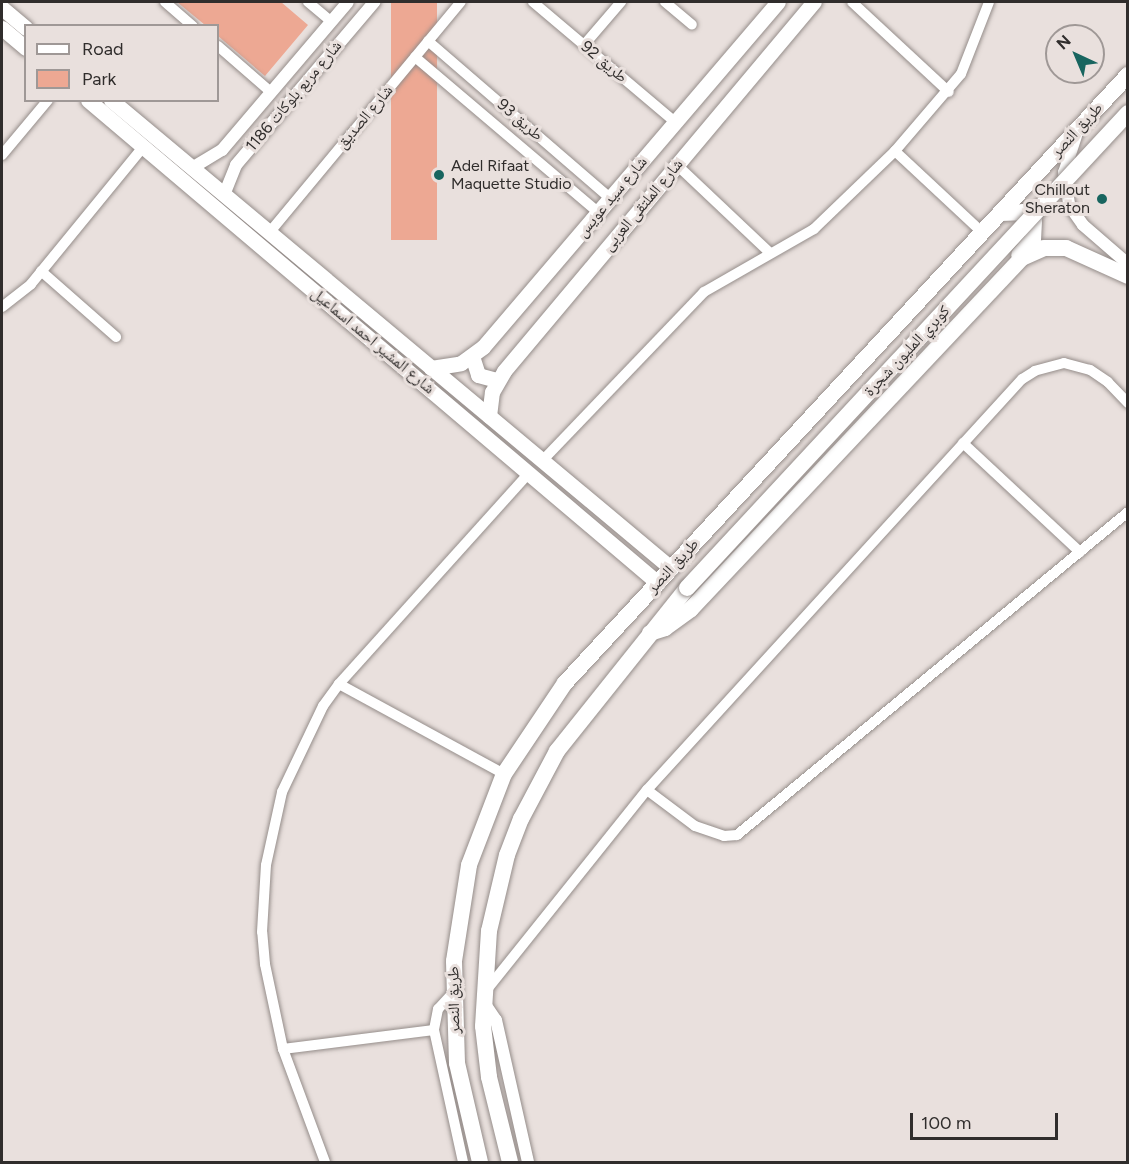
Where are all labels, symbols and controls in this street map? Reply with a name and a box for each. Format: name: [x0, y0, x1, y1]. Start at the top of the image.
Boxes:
legend: [24, 24, 219, 102]
north arrow: [1045, 24, 1105, 84]
text: N: [1052, 31, 1075, 53]
street label: شارع مربع بلوكات 1186: [242, 37, 346, 155]
street label: طريق 92: [577, 37, 631, 87]
text: Road: [82, 38, 123, 60]
text: Park: [82, 68, 116, 90]
street label: شارع الصديق: [333, 81, 397, 153]
street label: طريق 93: [493, 95, 547, 145]
street label: طريق النصر: [1047, 99, 1107, 161]
street label: شارع سيد عويس: [573, 153, 651, 241]
street label: شارع الملتقى العربى: [599, 155, 687, 255]
place label: Adel Rifaat Maquette Studio: [451, 156, 572, 194]
marker: Adel Rifaat Maquette Studio: [432, 168, 446, 182]
place label: Chillout Sheraton: [1025, 180, 1090, 218]
marker: Chillout Sheraton: [1095, 192, 1109, 206]
street label: شارع المشير احمد اسماعيل: [307, 284, 439, 398]
street label: كوبري المليون شجرة: [860, 302, 954, 400]
street label: طريق النصر: [643, 535, 703, 597]
street label: طريق النصر: [444, 966, 464, 1034]
scale bar: [913, 1101, 1062, 1139]
text: 100 m: [921, 1112, 971, 1134]

